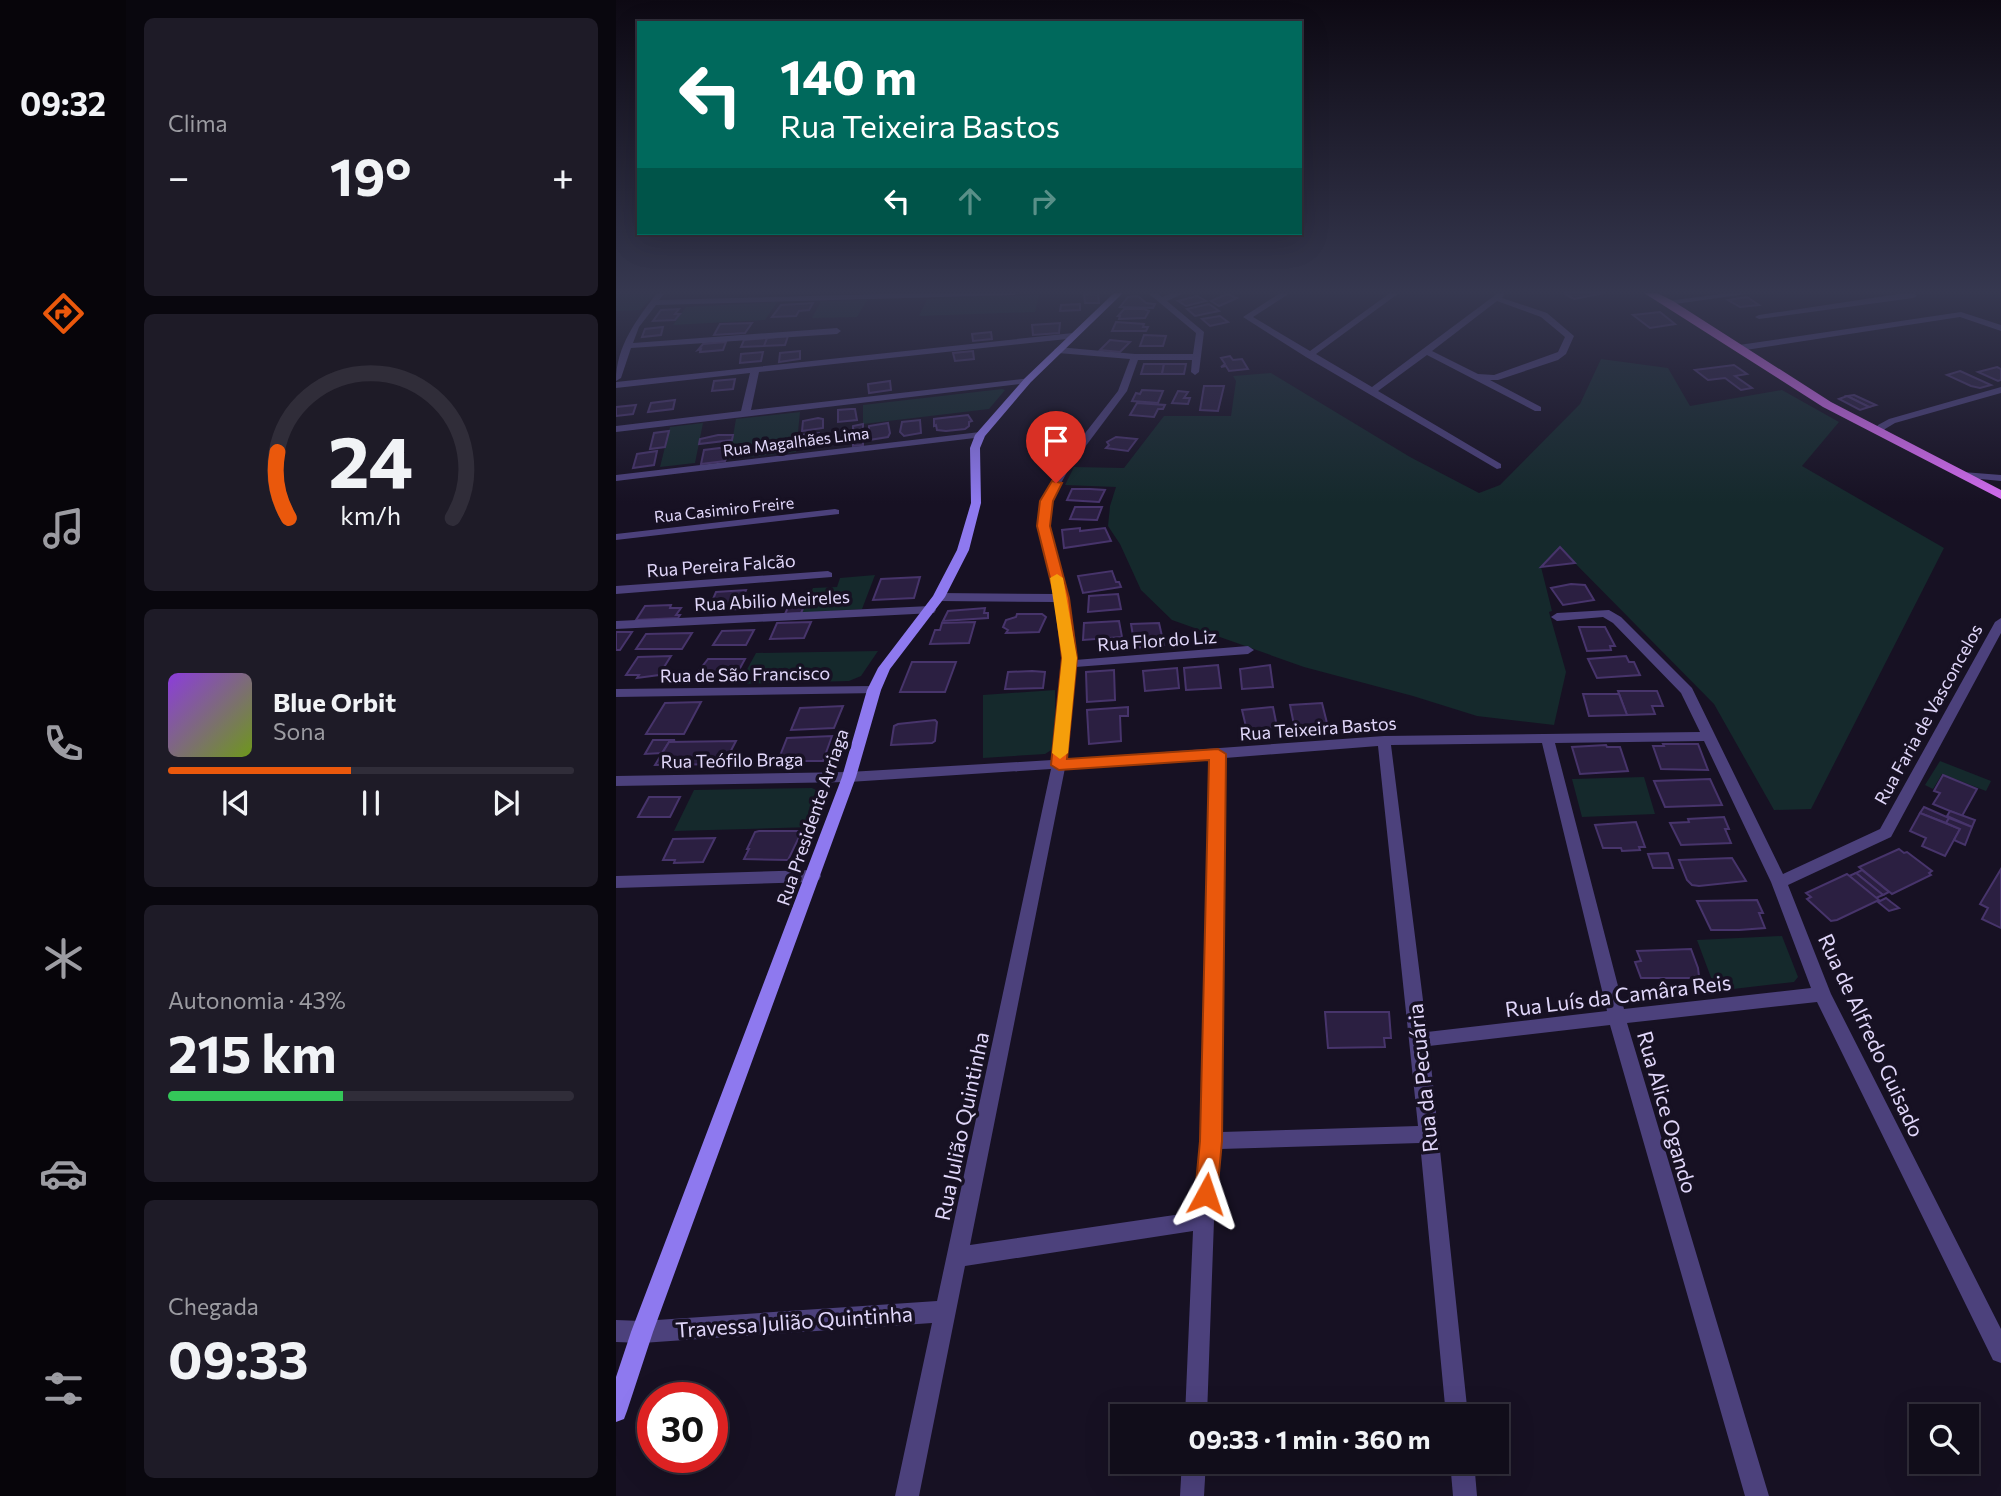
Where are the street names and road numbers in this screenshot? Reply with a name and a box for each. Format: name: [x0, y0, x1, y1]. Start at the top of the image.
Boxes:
street label: Rua Magalhães Lima: [722, 423, 870, 459]
street label: Rua Casimiro Freire: [653, 492, 795, 526]
street label: Rua Pereira Falcão: [646, 549, 796, 581]
street label: Rua Abilio Meireles: [694, 585, 850, 615]
street label: Rua Faria de Vasconcelos: [1869, 620, 1987, 808]
street label: Rua Flor do Liz: [1097, 625, 1217, 655]
street label: Rua de São Francisco: [660, 662, 830, 686]
street label: Rua Teixeira Bastos: [1239, 712, 1397, 744]
street label: Rua Presidente Arriaga: [771, 726, 853, 908]
street label: Rua Teófilo Braga: [660, 748, 804, 772]
street label: Rua de Alfredo Guisado: [1814, 929, 1930, 1141]
street label: Rua Luís da Camâra Reis: [1503, 969, 1733, 1021]
street label: Rua da Pecuária: [1402, 1002, 1442, 1154]
street label: Rua Alice Ogando: [1633, 1028, 1703, 1196]
street label: Rua Julião Quintinha: [929, 1029, 993, 1223]
street label: Travessa Julião Quintinha: [675, 1300, 913, 1342]

